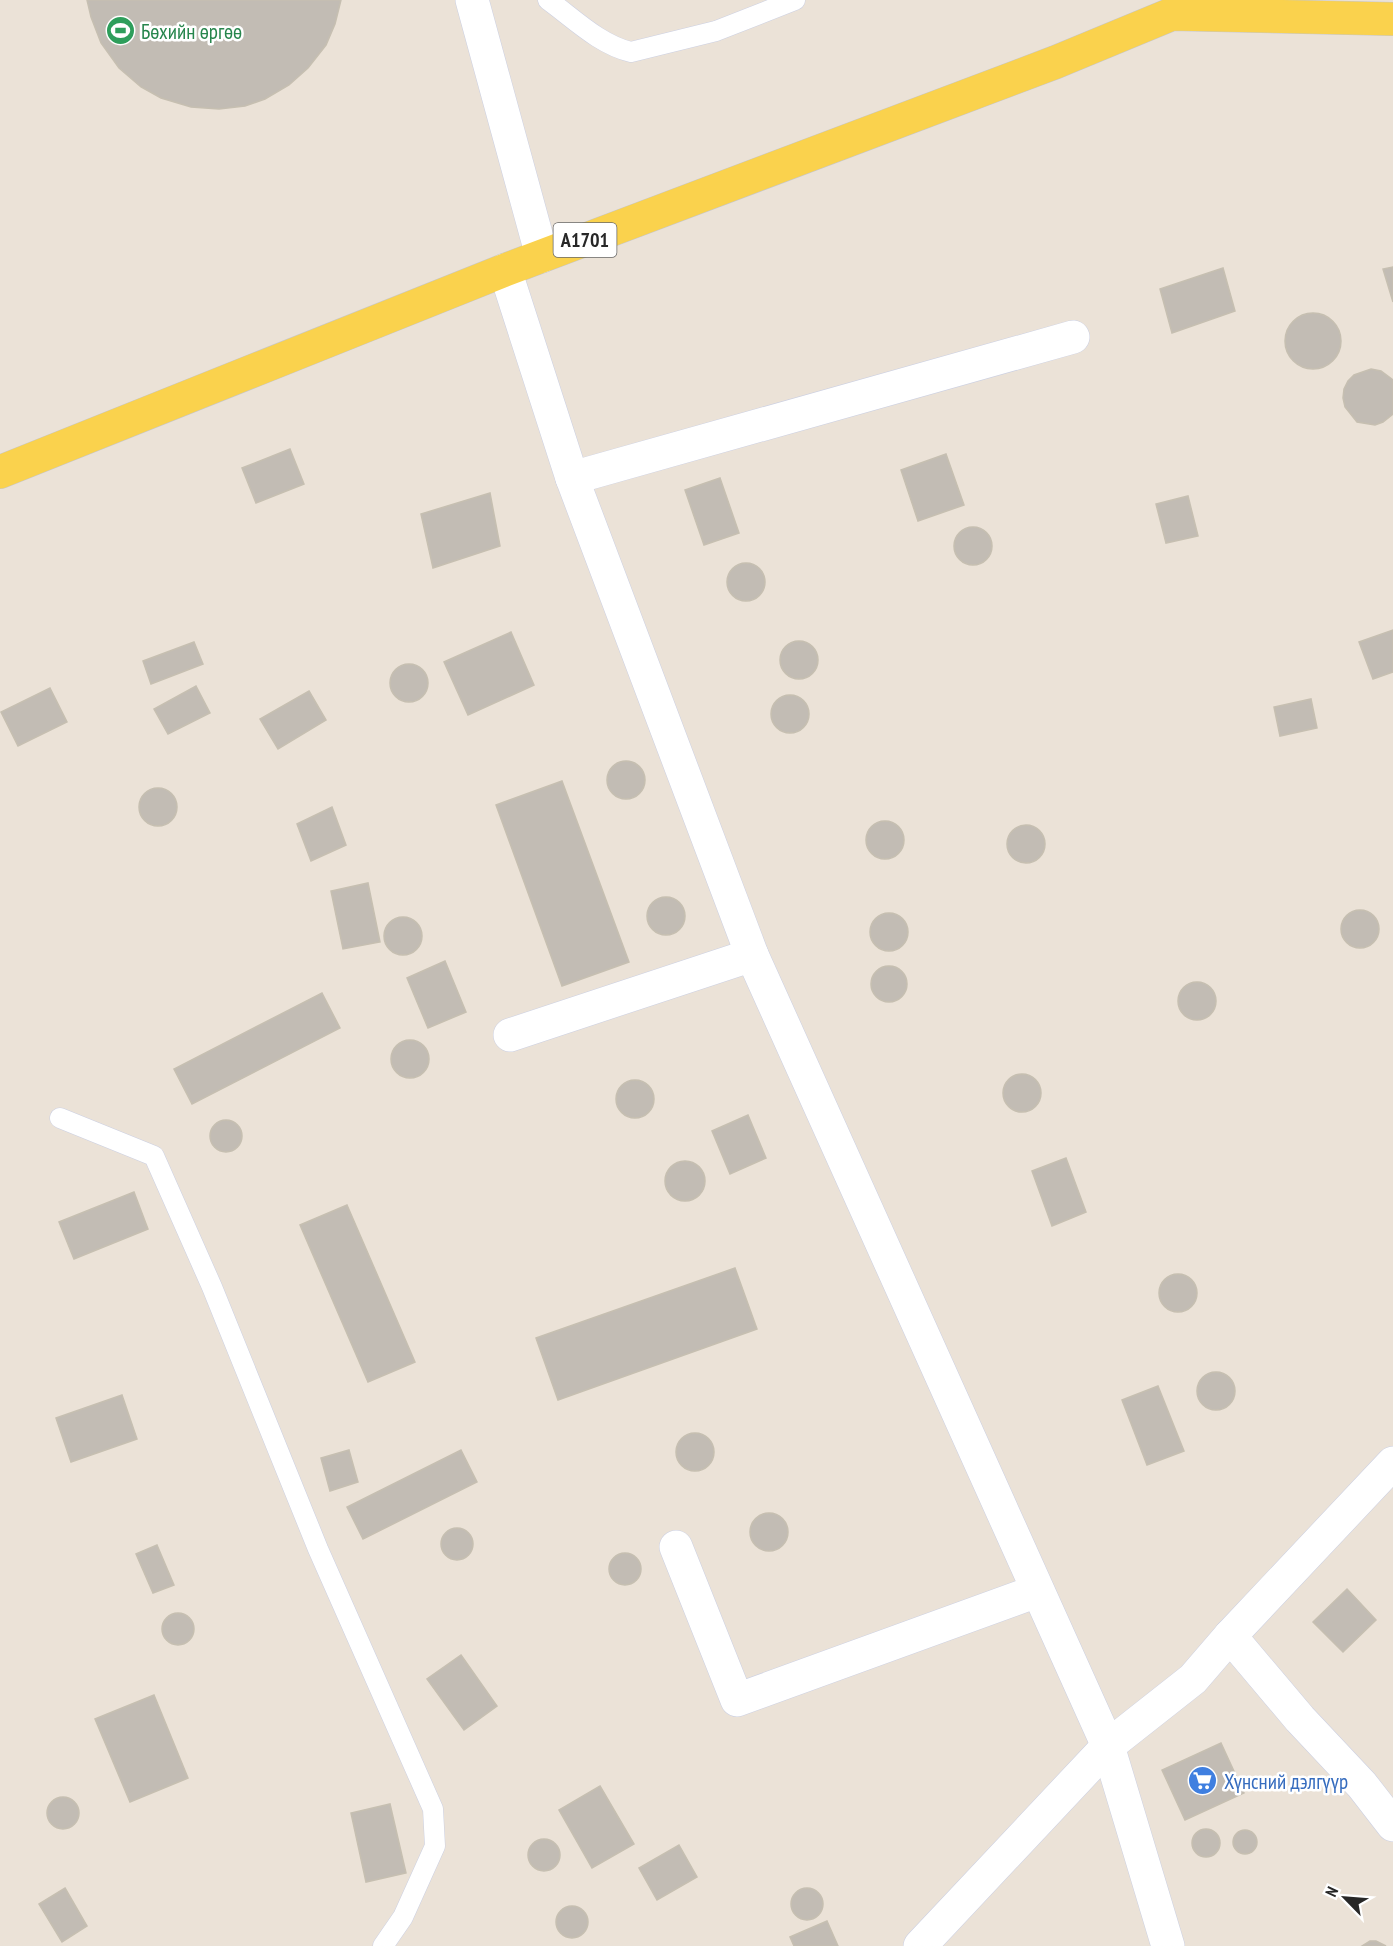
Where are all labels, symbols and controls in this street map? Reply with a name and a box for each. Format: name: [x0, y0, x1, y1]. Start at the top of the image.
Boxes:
sports icon: Бөхийн өргөө: [104, 15, 136, 47]
place label: Бөхийн өргөө: [141, 18, 242, 45]
road number: A1701: [554, 223, 616, 257]
supermarket icon: Хүнсний дэлгүүр: [1187, 1765, 1219, 1797]
place label: Хүнсний дэлгүүр: [1224, 1768, 1348, 1795]
north arrow: [1315, 1868, 1375, 1928]
text: N: [1321, 1884, 1342, 1900]

